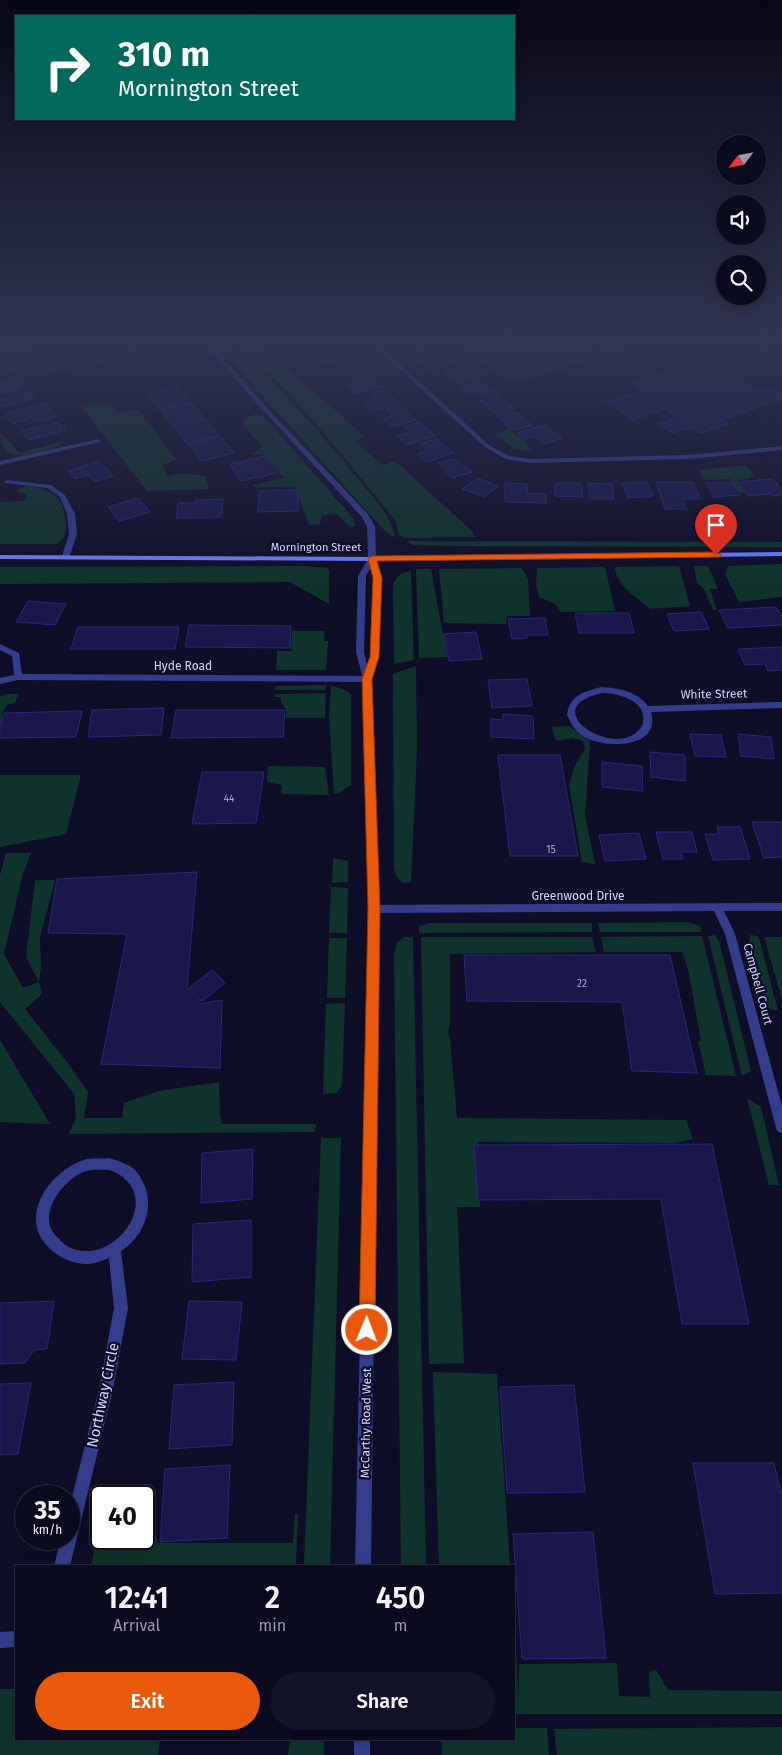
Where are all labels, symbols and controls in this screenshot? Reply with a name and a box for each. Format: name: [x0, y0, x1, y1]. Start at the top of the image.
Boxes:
text: 310 m: [118, 33, 210, 75]
icon: right: [35, 35, 100, 100]
text: Mornington Street: [118, 75, 299, 102]
north arrow: [716, 135, 766, 185]
map controls: [716, 135, 766, 305]
button: sound: [716, 195, 766, 245]
button: search: [716, 255, 766, 305]
pin: [695, 504, 737, 555]
icon: arrive: [702, 511, 730, 539]
street label: Mornington Street: [271, 541, 361, 554]
street label: Hyde Road: [154, 659, 212, 673]
street label: White Street: [681, 686, 748, 702]
house number: 44: [224, 793, 235, 805]
house number: 15: [546, 844, 556, 856]
street label: Greenwood Drive: [531, 889, 625, 903]
street label: Campbell Court: [740, 942, 776, 1027]
house number: 22: [577, 978, 587, 990]
position arrow: [340, 1303, 392, 1355]
street label: Northway Circle: [83, 1341, 123, 1449]
street label: McCarthy Road West: [358, 1367, 374, 1478]
speed limit sign: 40: [90, 1485, 155, 1550]
text: 35: [34, 1496, 61, 1526]
text: km/h: [33, 1523, 62, 1537]
text: 12:41: [105, 1580, 169, 1616]
text: 2: [265, 1580, 280, 1616]
text: 450: [376, 1580, 425, 1616]
text: Arrival: [113, 1616, 160, 1635]
text: min: [259, 1616, 286, 1635]
text: m: [394, 1616, 407, 1635]
button: Exit: [35, 1672, 260, 1730]
button: Share: [270, 1672, 495, 1730]

